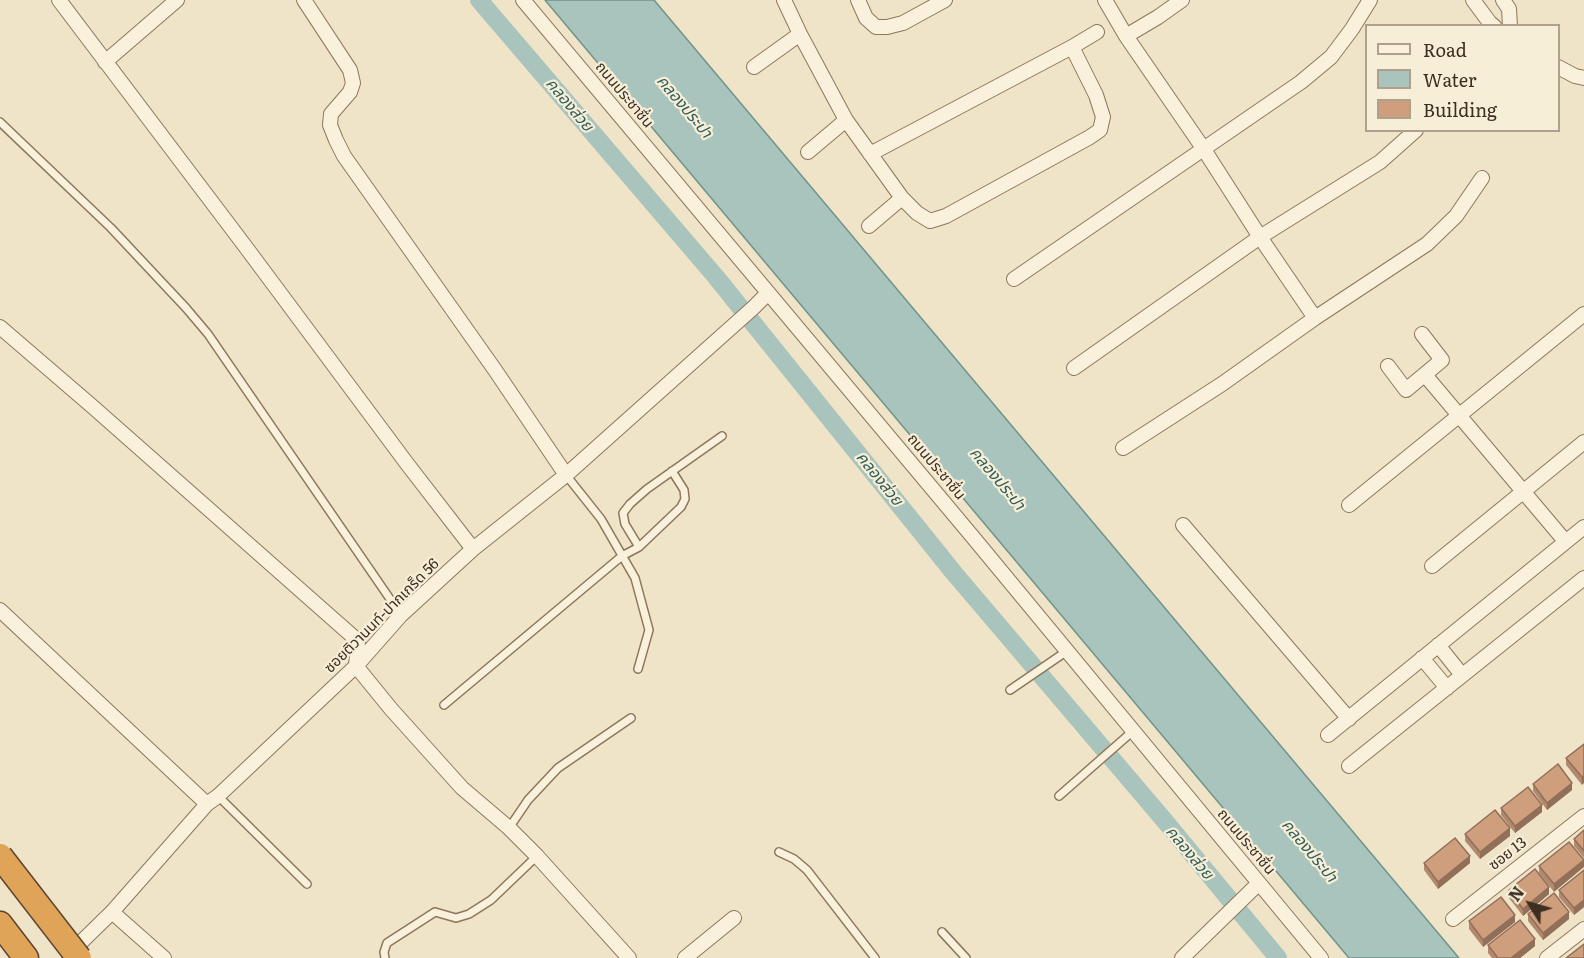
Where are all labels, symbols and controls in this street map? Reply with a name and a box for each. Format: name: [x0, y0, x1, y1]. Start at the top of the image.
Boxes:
legend: [1365, 24, 1560, 132]
text: Road: [1423, 36, 1467, 63]
street label: ถนนประชาชื่น: [591, 58, 657, 132]
text: Water: [1423, 66, 1476, 93]
water label: คลองประปา: [652, 72, 716, 142]
water label: คลองส่วย: [541, 75, 597, 135]
text: Building: [1423, 96, 1497, 123]
street label: ถนนประชาชื่น: [903, 430, 969, 504]
water label: คลองประปา: [965, 444, 1029, 514]
water label: คลองส่วย: [852, 448, 906, 510]
street label: ซอยติวานนท์-ปากเกร็ด 56: [321, 555, 443, 677]
street label: ถนนประชาชื่น: [1213, 805, 1279, 879]
water label: คลองประปา: [1277, 816, 1341, 886]
water label: คลองส่วย: [1161, 823, 1217, 883]
street label: ซอย 13: [1485, 834, 1531, 874]
north arrow: [1500, 874, 1560, 934]
text: N: [1502, 881, 1529, 906]

